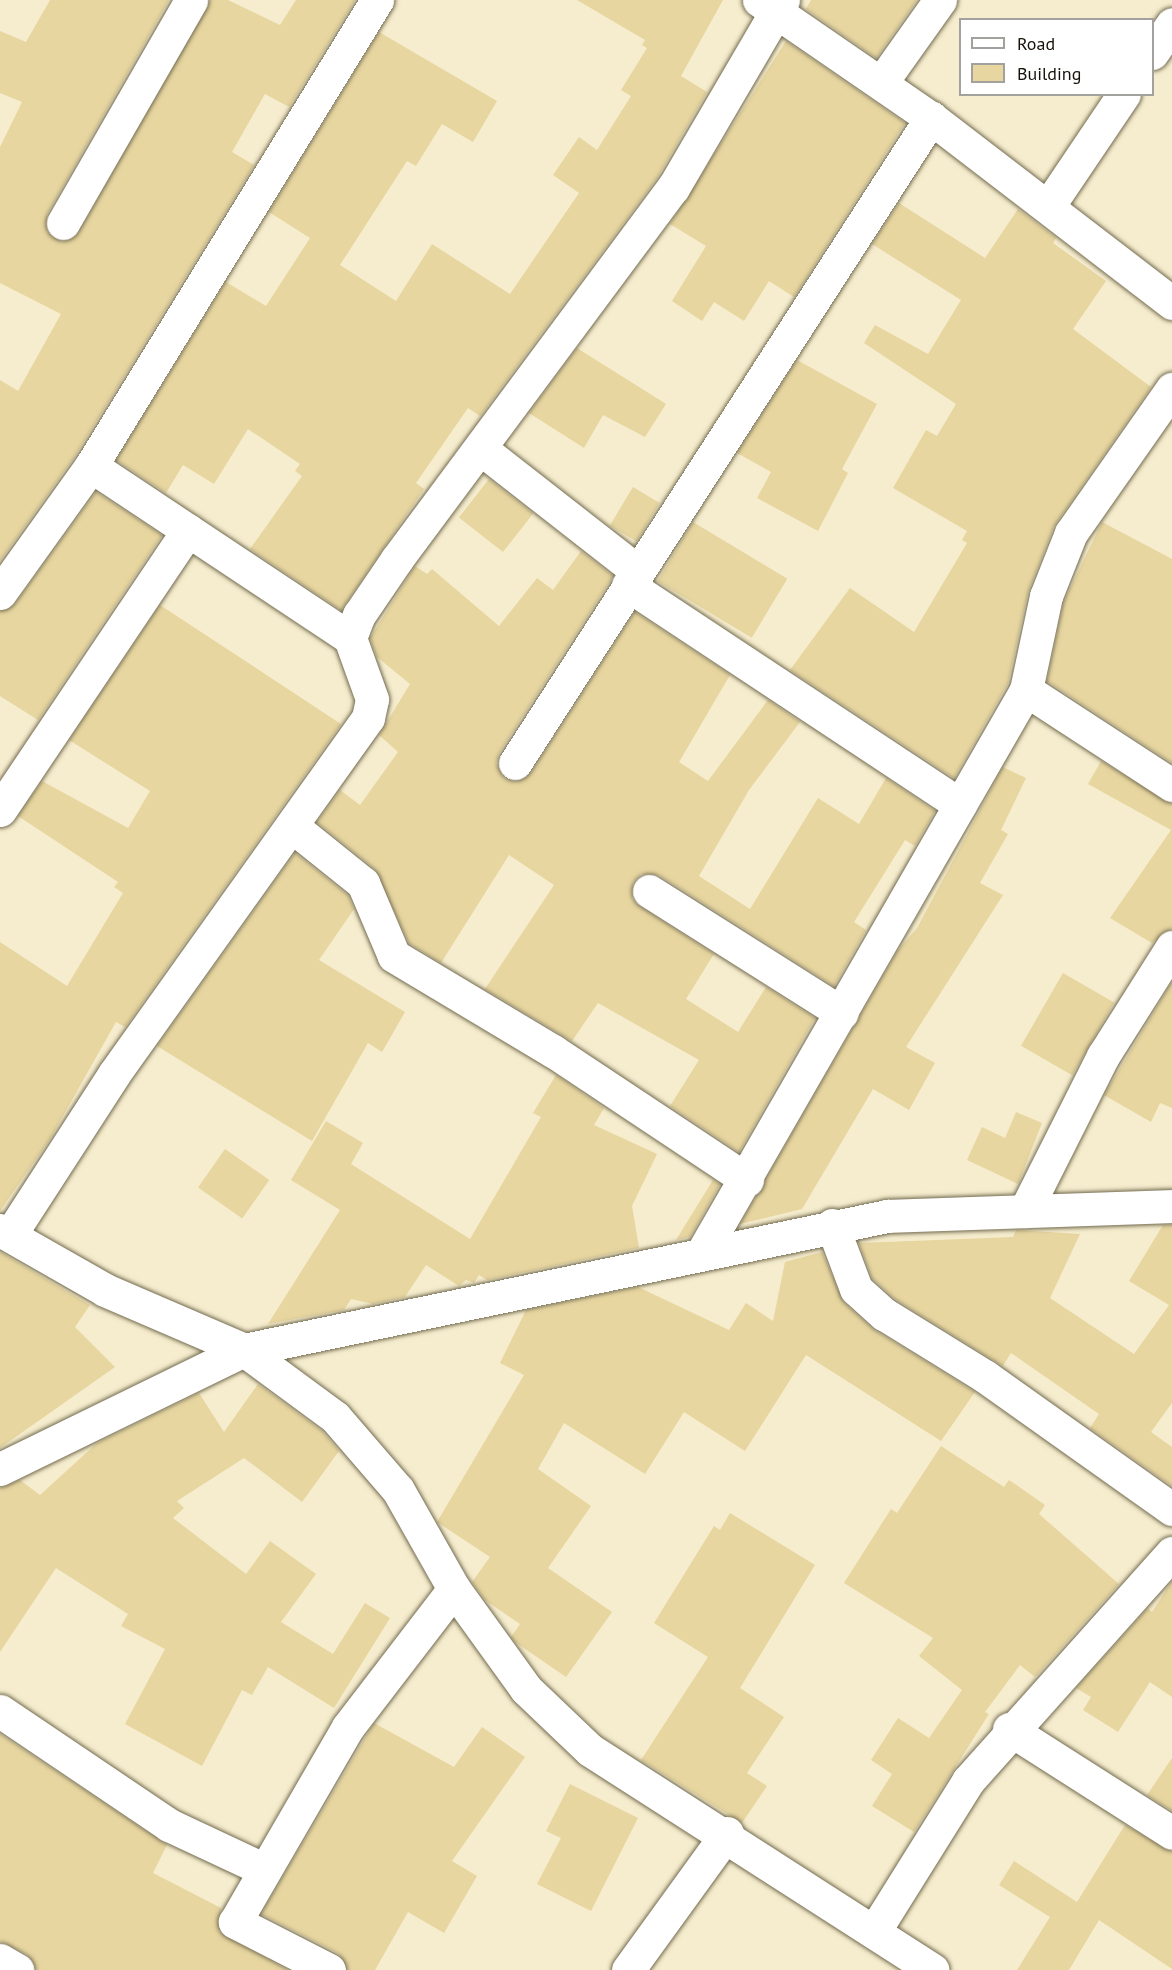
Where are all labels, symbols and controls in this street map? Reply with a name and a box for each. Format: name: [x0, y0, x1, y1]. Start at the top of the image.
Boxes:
legend: [959, 18, 1154, 96]
text: Road: [1017, 32, 1055, 55]
text: Building: [1017, 62, 1081, 85]

